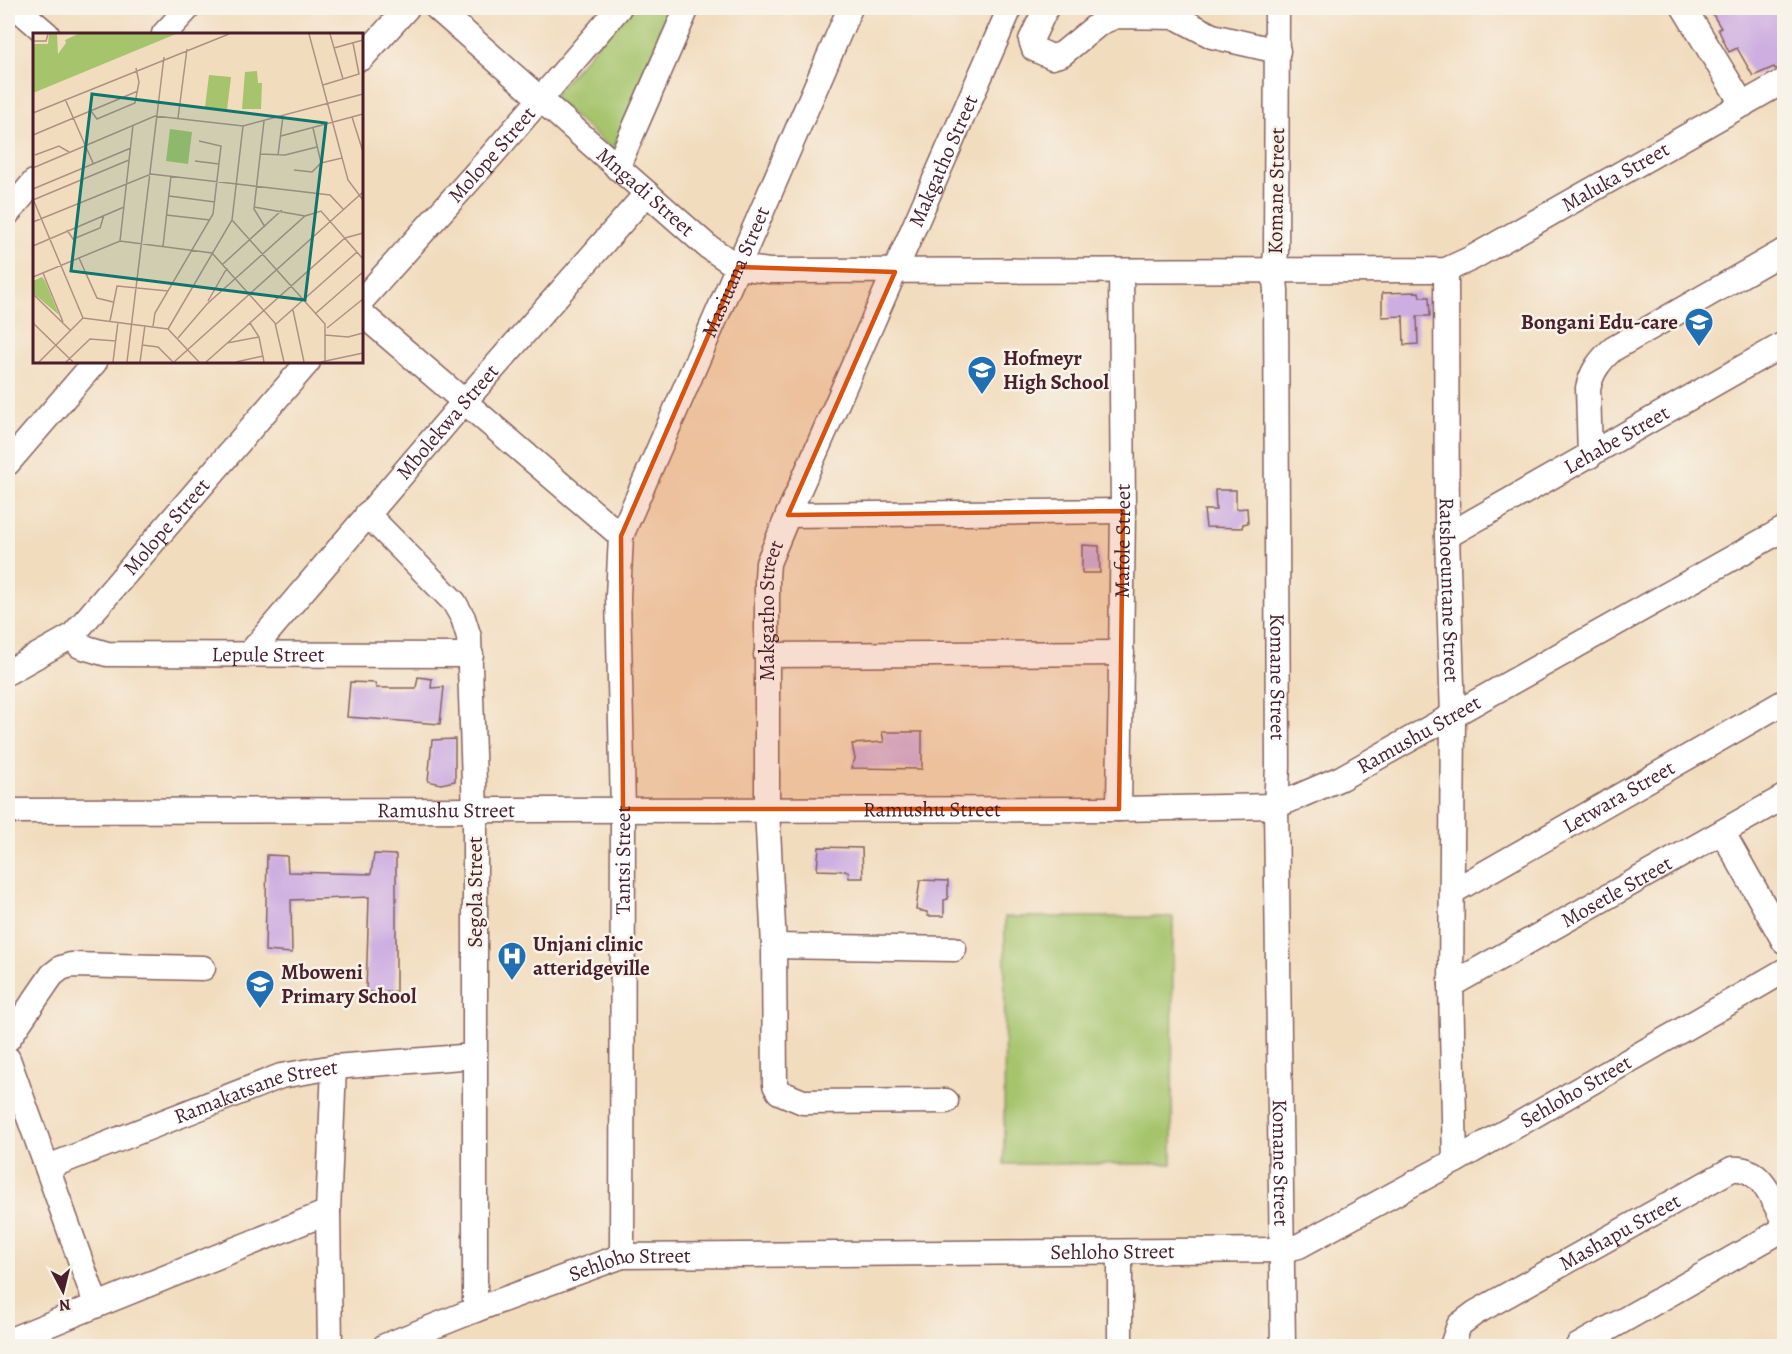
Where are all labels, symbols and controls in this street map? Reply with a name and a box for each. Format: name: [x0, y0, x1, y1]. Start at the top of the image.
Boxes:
inset map: [33, 33, 363, 363]
street label: Makgatho Street: [902, 90, 984, 231]
street label: Molope Street: [442, 100, 542, 209]
street label: Komane Street: [1261, 127, 1291, 255]
street label: Maluka Street: [1556, 135, 1674, 218]
street label: Mngadi Street: [590, 141, 701, 243]
street label: Masiuana Street: [695, 202, 776, 342]
school or university icon: Bongani Edu-care: [1683, 306, 1715, 348]
place label: Bongani Edu-care: [1521, 308, 1678, 336]
place label: Hofmeyr High School: [1003, 344, 1109, 396]
school or university icon: Hofmeyr High School: [966, 354, 998, 396]
street label: Mbolekwa Street: [390, 358, 505, 486]
street label: Lehabe Street: [1559, 398, 1674, 481]
street label: Molope Street: [117, 472, 216, 581]
street label: Mafole Street: [1108, 483, 1137, 599]
street label: Ratshoeuntane Street: [1433, 497, 1466, 683]
street label: Makgatho Street: [753, 536, 790, 681]
street label: Komane Street: [1263, 613, 1292, 740]
street label: Lepule Street: [212, 640, 325, 669]
street label: Ramushu Street: [1352, 688, 1486, 780]
street label: Letwara Street: [1558, 753, 1680, 840]
street label: Ramushu Street: [863, 795, 1001, 823]
street label: Ramushu Street: [377, 796, 515, 824]
street label: Tantsi Street: [609, 805, 637, 915]
street label: Segola Street: [461, 836, 489, 948]
street label: Mosetle Street: [1556, 849, 1677, 934]
place label: Unjani clinic atteridgeville: [533, 930, 650, 982]
hospital icon: Unjani clinic atteridgeville: [496, 940, 528, 982]
place label: Mboweni Primary School: [281, 958, 417, 1010]
school or university icon: Mboweni Primary School: [244, 968, 276, 1010]
street label: Sehloho Street: [1515, 1048, 1637, 1135]
street label: Ramakatsane Street: [170, 1053, 339, 1130]
street label: Komane Street: [1266, 1099, 1295, 1227]
street label: Mashapu Street: [1554, 1187, 1686, 1277]
street label: Sehloho Street: [1050, 1237, 1175, 1266]
street label: Sehloho Street: [565, 1241, 691, 1288]
north arrow: [33, 1261, 93, 1321]
text: N: [57, 1293, 72, 1317]

